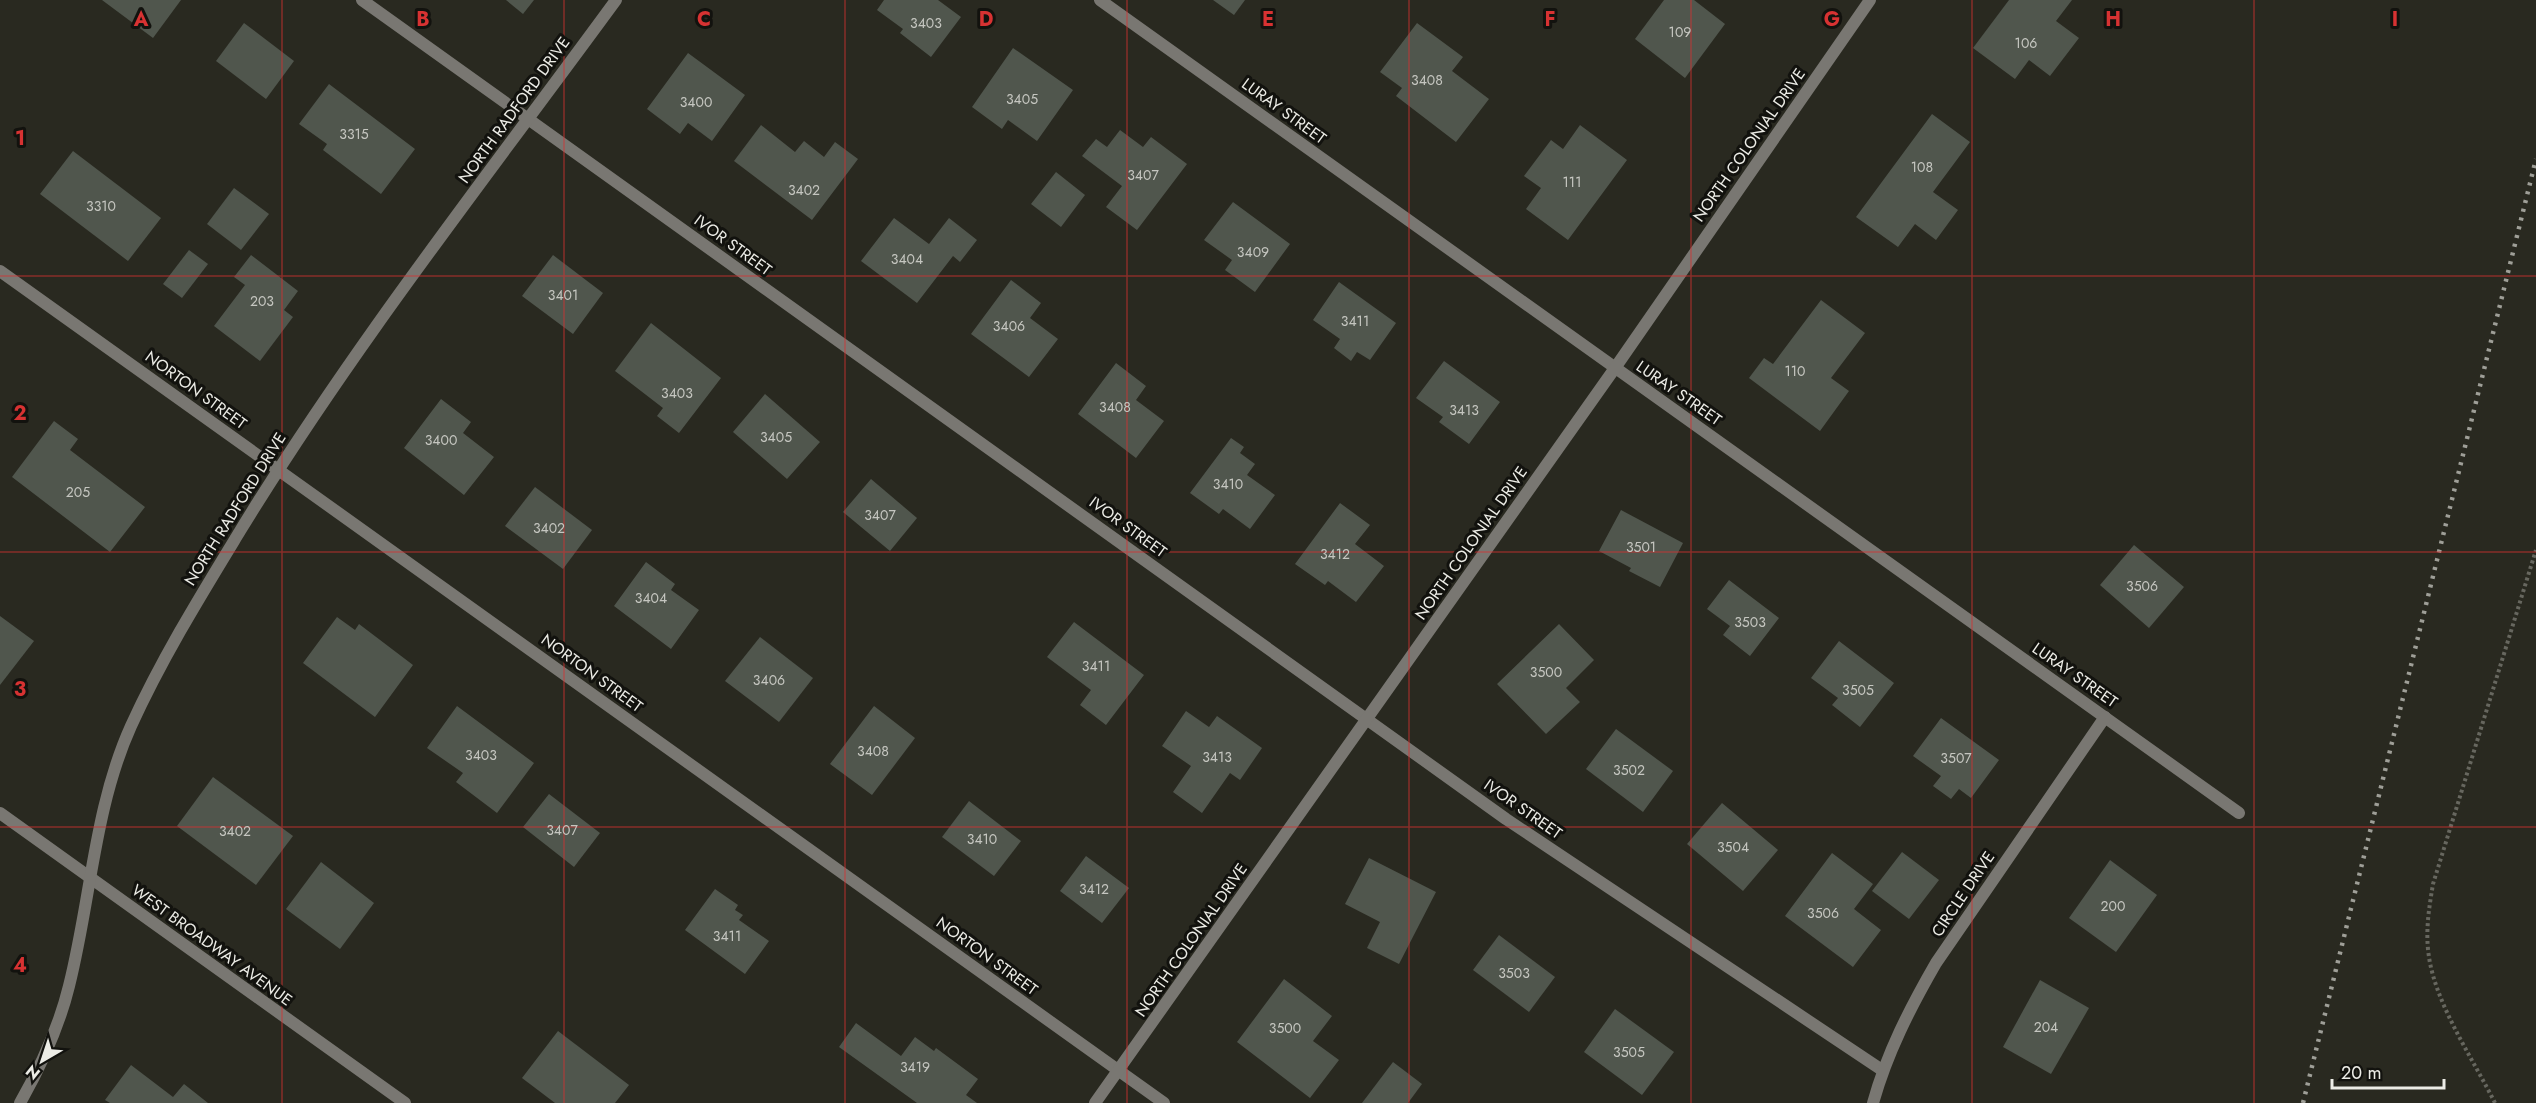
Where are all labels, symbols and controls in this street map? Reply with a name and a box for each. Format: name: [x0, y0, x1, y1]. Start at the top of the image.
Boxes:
text: A: [133, 5, 149, 34]
text: B: [416, 5, 430, 34]
text: C: [697, 5, 711, 34]
text: D: [979, 5, 993, 34]
text: E: [1262, 5, 1274, 34]
text: F: [1544, 5, 1556, 34]
text: G: [1824, 5, 1840, 34]
text: H: [2105, 5, 2121, 34]
text: I: [2392, 5, 2398, 34]
house number: 3403: [910, 13, 942, 33]
house number: 109: [1669, 22, 1691, 42]
street label: NORTH RADFORD DRIVE: [453, 32, 575, 188]
house number: 106: [2015, 33, 2037, 53]
street label: NORTH COLONIAL DRIVE: [1687, 64, 1811, 226]
house number: 3408: [1411, 70, 1443, 90]
street label: LURAY STREET: [1237, 72, 1331, 150]
house number: 3405: [1006, 89, 1038, 109]
house number: 3400: [680, 92, 712, 112]
text: 1: [15, 124, 25, 153]
house number: 3315: [339, 124, 369, 144]
house number: 108: [1911, 157, 1933, 177]
house number: 3407: [1127, 165, 1159, 185]
house number: 111: [1563, 172, 1581, 192]
house number: 3402: [788, 180, 820, 200]
house number: 3310: [86, 196, 116, 216]
street label: IVOR STREET: [689, 209, 777, 281]
house number: 3409: [1237, 242, 1269, 262]
house number: 3404: [891, 249, 923, 269]
house number: 3401: [548, 285, 578, 305]
house number: 203: [250, 291, 274, 311]
house number: 3411: [1341, 311, 1369, 331]
house number: 3406: [993, 316, 1025, 336]
street label: NORTON STREET: [140, 345, 252, 435]
street label: LURAY STREET: [1632, 355, 1727, 431]
house number: 110: [1785, 361, 1806, 381]
house number: 3403: [661, 383, 693, 403]
house number: 3408: [1099, 397, 1131, 417]
text: 2: [13, 399, 27, 428]
house number: 3413: [1449, 400, 1479, 420]
house number: 3405: [760, 427, 792, 447]
street label: NORTH RADFORD DRIVE: [178, 428, 292, 590]
house number: 3400: [425, 430, 457, 450]
street label: NORTH COLONIAL DRIVE: [1409, 462, 1533, 624]
house number: 3410: [1213, 474, 1243, 494]
house number: 205: [66, 482, 90, 502]
street label: IVOR STREET: [1084, 491, 1172, 563]
house number: 3407: [864, 505, 896, 525]
house number: 3402: [533, 518, 565, 538]
house number: 3501: [1626, 537, 1656, 557]
house number: 3412: [1320, 544, 1350, 564]
house number: 3506: [2126, 576, 2158, 596]
house number: 3404: [635, 588, 667, 608]
house number: 3503: [1734, 612, 1766, 632]
street label: NORTON STREET: [536, 628, 648, 718]
street label: LURAY STREET: [2028, 637, 2123, 713]
house number: 3411: [1082, 656, 1110, 676]
house number: 3500: [1530, 662, 1562, 682]
house number: 3406: [753, 670, 785, 690]
text: 3: [14, 675, 26, 704]
house number: 3505: [1842, 680, 1874, 700]
house number: 3408: [857, 741, 889, 761]
house number: 3403: [465, 745, 497, 765]
house number: 3413: [1202, 747, 1232, 767]
house number: 3507: [1940, 748, 1972, 768]
house number: 3502: [1613, 760, 1645, 780]
street label: IVOR STREET: [1479, 774, 1567, 845]
house number: 3407: [546, 820, 578, 840]
house number: 3402: [219, 821, 251, 841]
house number: 3410: [967, 829, 997, 849]
house number: 3504: [1717, 837, 1749, 857]
street label: CIRCLE DRIVE: [1926, 847, 2000, 941]
street label: NORTH COLONIAL DRIVE: [1129, 859, 1253, 1021]
street label: WEST BROADWAY AVENUE: [127, 879, 297, 1011]
house number: 3412: [1079, 879, 1109, 899]
house number: 200: [2101, 896, 2125, 916]
house number: 3506: [1807, 903, 1839, 923]
street label: NORTON STREET: [931, 911, 1043, 1001]
house number: 3411: [713, 926, 741, 946]
text: 4: [13, 951, 27, 980]
house number: 3503: [1498, 963, 1530, 983]
house number: 204: [2034, 1017, 2058, 1037]
house number: 3500: [1269, 1018, 1301, 1038]
north arrow: [12, 1031, 72, 1091]
house number: 3505: [1613, 1042, 1645, 1062]
scale bar: [2332, 1052, 2444, 1090]
house number: 3419: [900, 1057, 930, 1077]
text: N: [21, 1059, 45, 1085]
text: 20 m: [2341, 1060, 2381, 1086]

